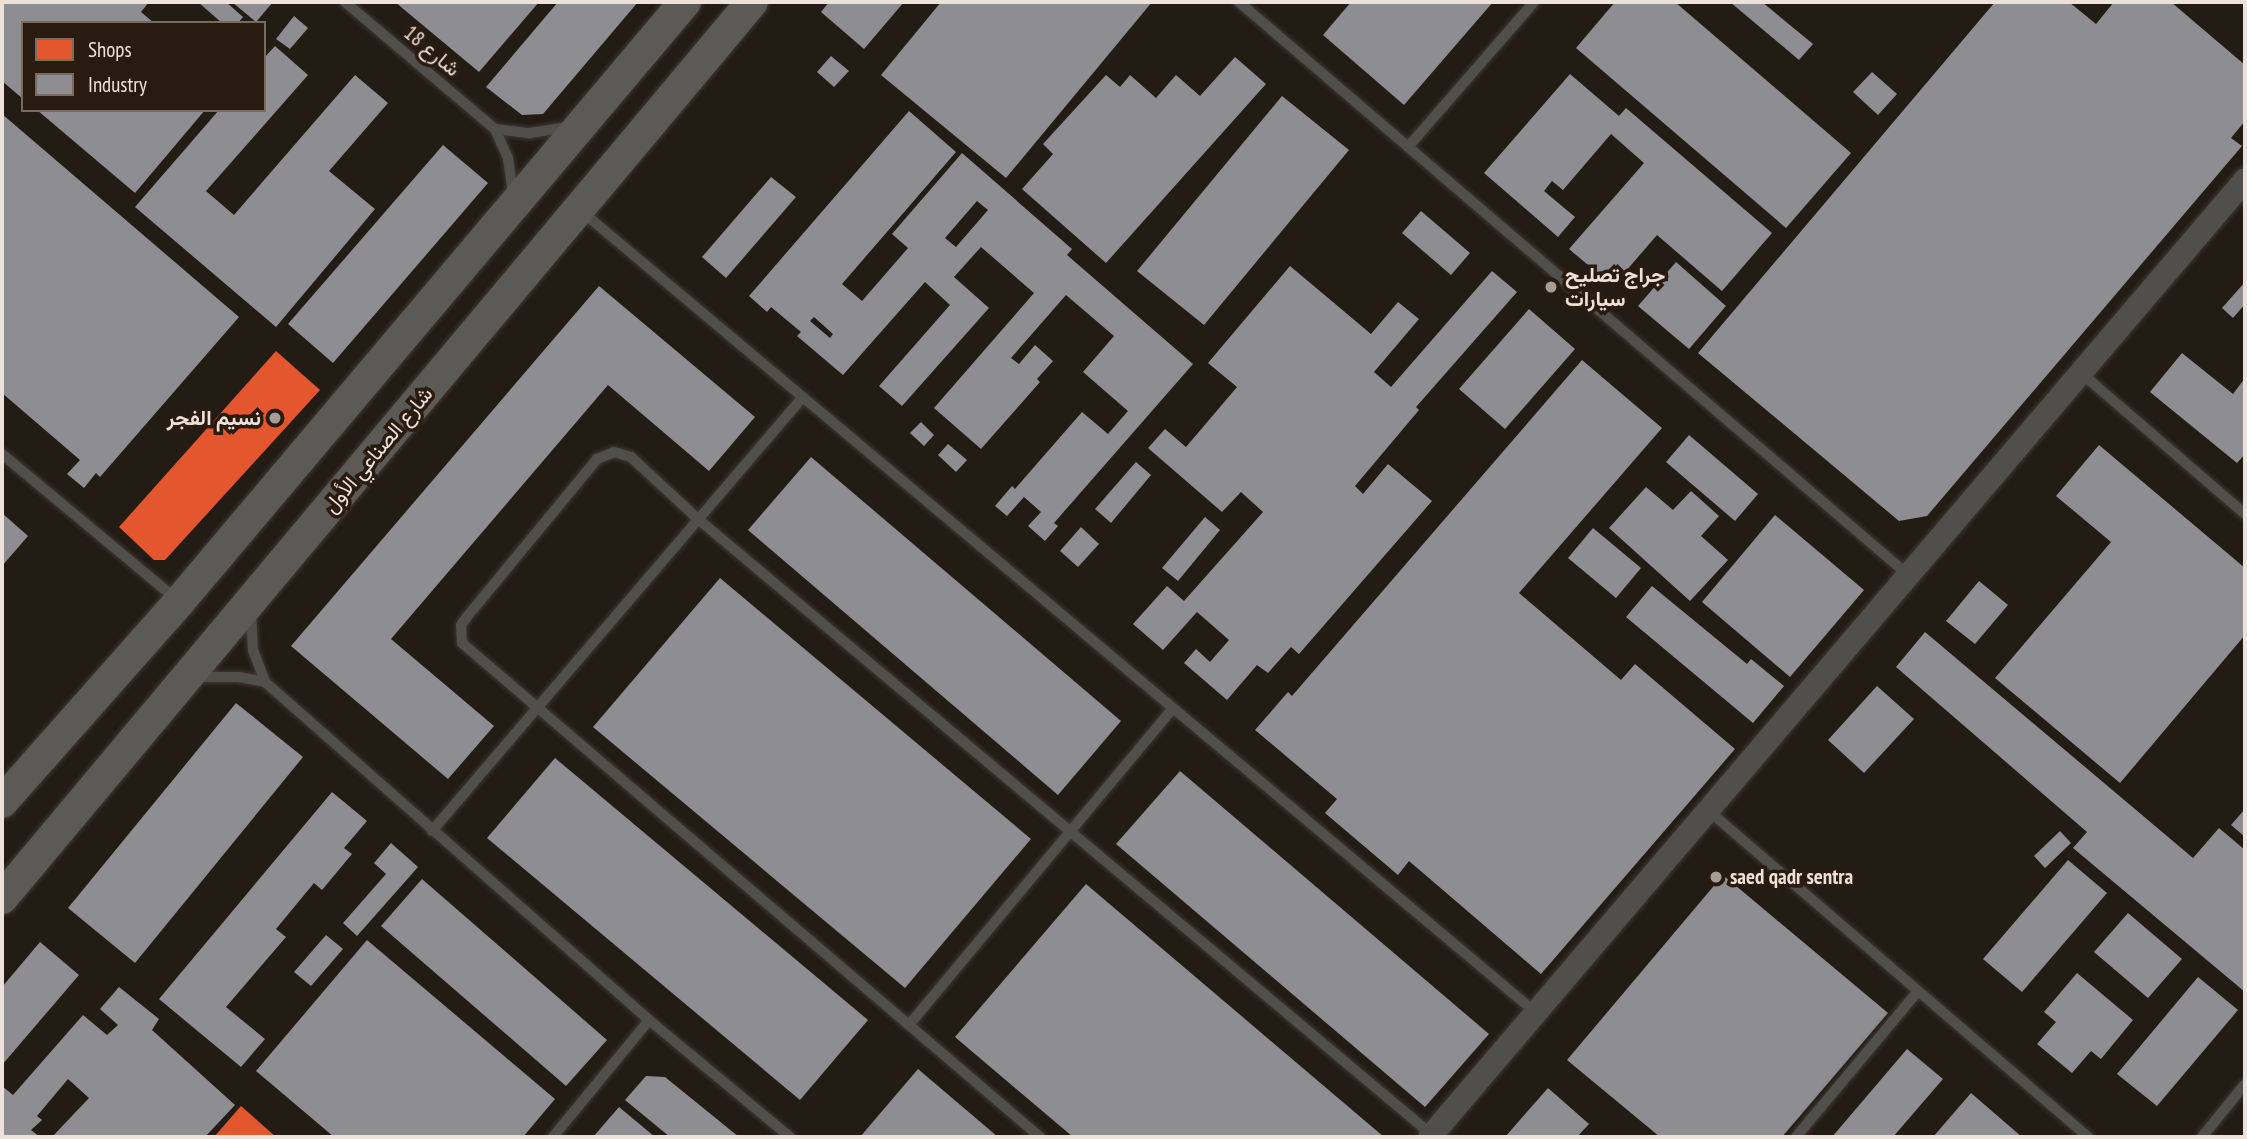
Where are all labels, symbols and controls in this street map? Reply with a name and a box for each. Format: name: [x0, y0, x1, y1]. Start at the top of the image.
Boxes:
street label: شارع 18: [399, 20, 465, 82]
legend: [21, 21, 266, 112]
text: Shops: [88, 36, 132, 63]
text: Industry: [88, 71, 147, 98]
place label: جراج تصليح سيارات: [1565, 262, 1665, 312]
marker: جراج تصليح سيارات: [1543, 279, 1559, 295]
street label: شارع الصناعي الأول: [318, 382, 438, 518]
place label: نسيم الفجر: [167, 405, 261, 431]
marker: نسيم الفجر: [267, 410, 283, 426]
place label: saed qadr sentra: [1730, 864, 1853, 890]
marker: saed qadr sentra: [1708, 869, 1724, 885]

